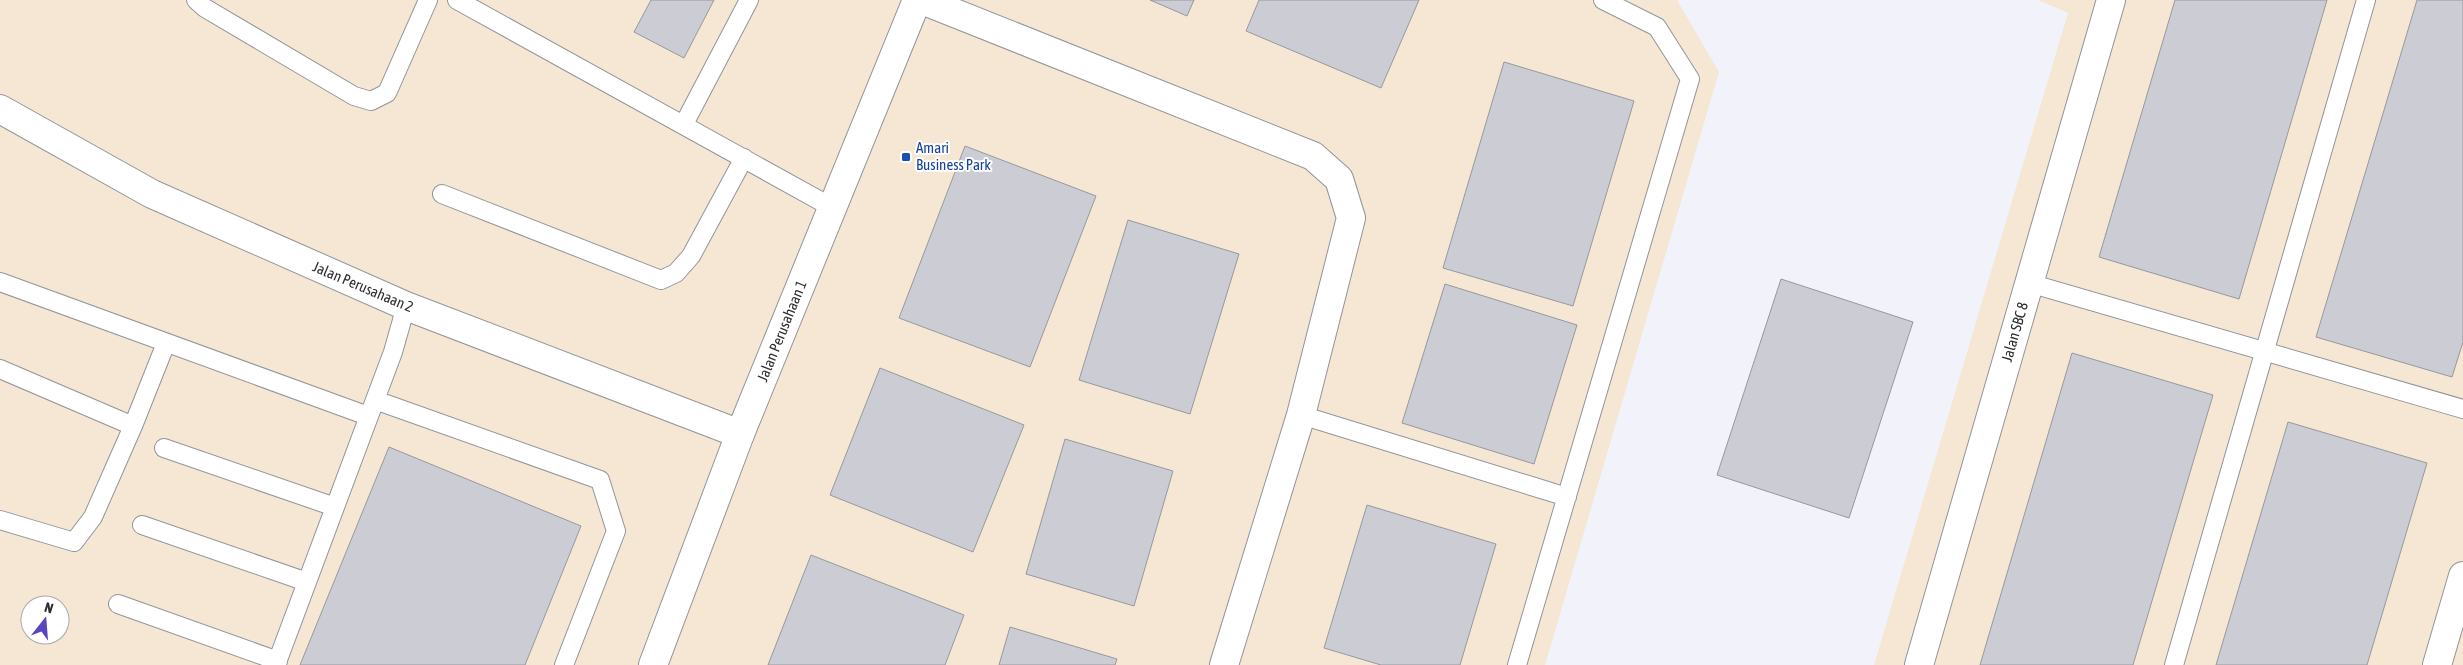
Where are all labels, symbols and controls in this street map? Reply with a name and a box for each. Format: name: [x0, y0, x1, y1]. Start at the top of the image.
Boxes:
place label: Amari Business Park: [916, 139, 991, 173]
marker: Amari Business Park: [900, 151, 912, 163]
street label: Jalan Perusahaan 2: [310, 258, 416, 315]
street label: Jalan Perusahaan 1: [753, 278, 810, 384]
street label: Jalan SBC 8: [1998, 300, 2031, 364]
north arrow: [20, 595, 70, 645]
text: N: [43, 599, 55, 616]

